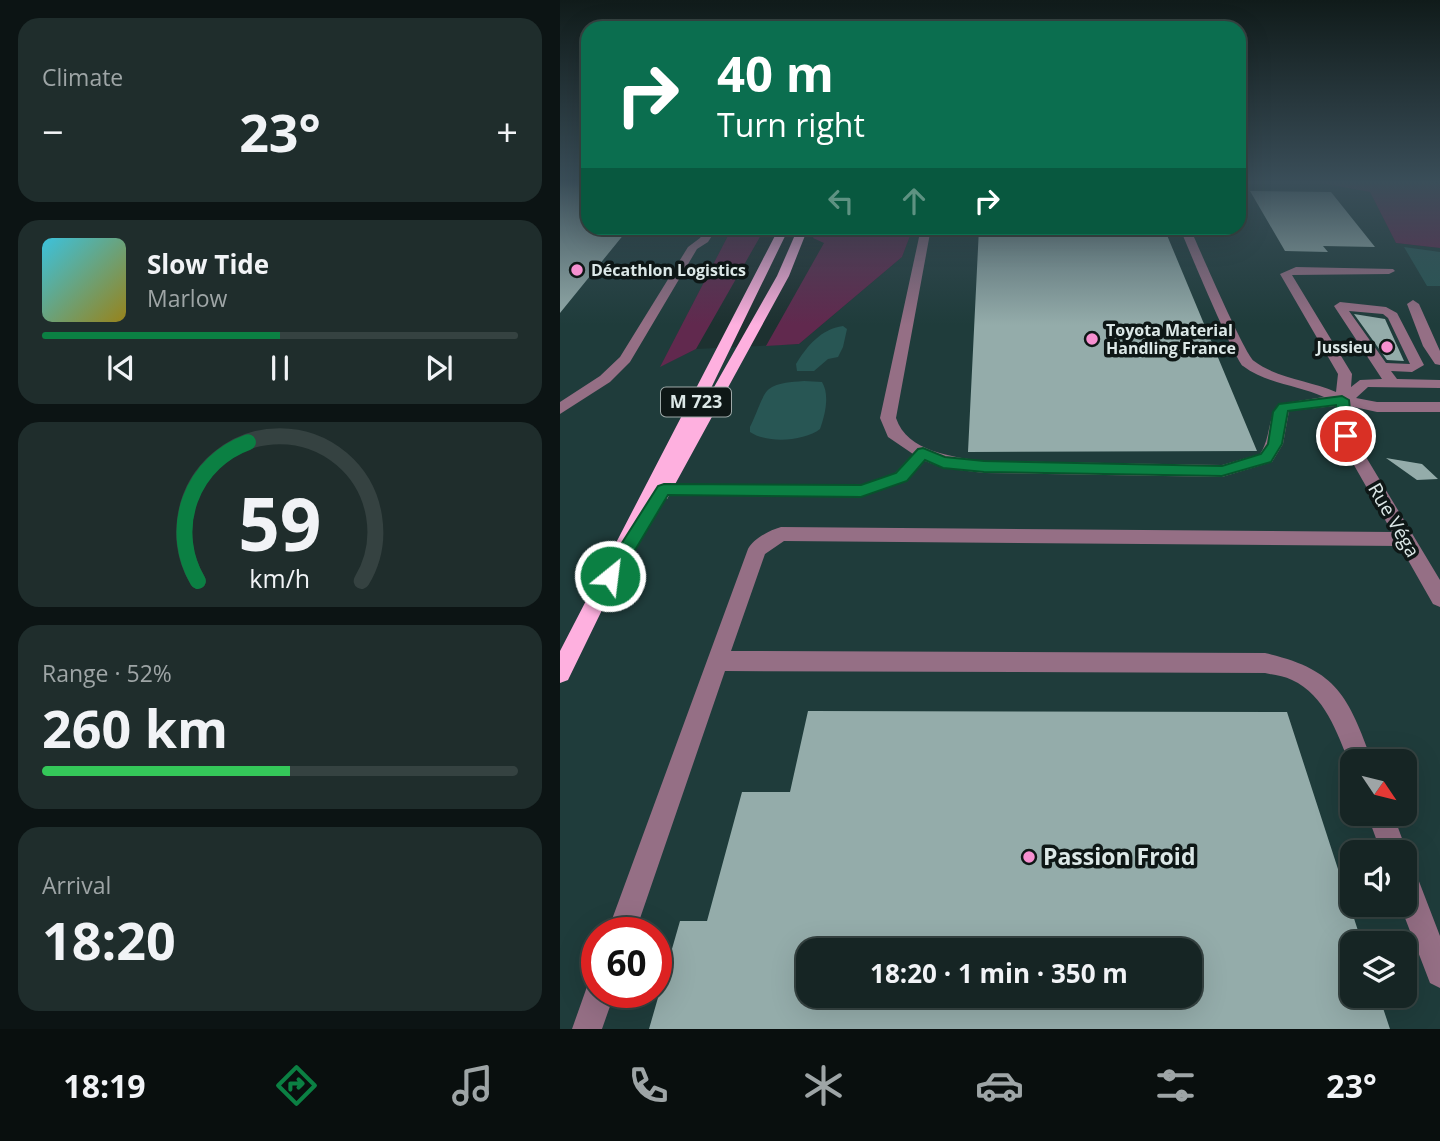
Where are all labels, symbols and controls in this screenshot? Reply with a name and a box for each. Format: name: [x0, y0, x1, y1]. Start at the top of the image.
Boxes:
text: 40 m: [717, 40, 834, 106]
icon: right: [602, 49, 693, 140]
text: Climate: [42, 61, 123, 93]
text: 23°: [239, 96, 321, 167]
text: Turn right: [717, 103, 865, 146]
text: −: [42, 105, 64, 157]
text: +: [496, 105, 518, 157]
icon: left: [822, 182, 860, 220]
icon: ahead: [895, 182, 933, 220]
icon: right: [968, 182, 1006, 220]
text: Slow Tide: [147, 246, 269, 282]
place label: Décathlon Logistics: [591, 259, 746, 281]
marker: Décathlon Logistics: [569, 262, 585, 278]
text: Marlow: [147, 282, 227, 314]
place label: Toyota Material Handling France: [1106, 319, 1236, 359]
marker: Toyota Material Handling France: [1084, 331, 1100, 347]
place label: Jussieu: [1314, 336, 1373, 358]
marker: Jussieu: [1379, 339, 1395, 355]
icon: previous: [102, 349, 140, 387]
icon: pause: [261, 349, 299, 387]
icon: next: [420, 349, 458, 387]
road number: M 723: [661, 388, 731, 416]
pin: [1316, 406, 1376, 466]
icon: arrive: [1327, 417, 1365, 455]
text: 59: [238, 473, 322, 572]
street label: Rue Véga: [1362, 478, 1426, 562]
position arrow: [573, 539, 647, 613]
text: km/h: [250, 560, 310, 594]
text: Range · 52%: [42, 657, 172, 689]
text: 260 km: [42, 692, 228, 763]
north arrow: [1340, 749, 1418, 826]
map controls: [1340, 749, 1417, 1008]
place label: Passion Froid: [1043, 840, 1195, 872]
button: sound: [1340, 840, 1417, 917]
marker: Passion Froid: [1021, 849, 1037, 865]
text: Arrival: [42, 869, 111, 901]
text: 18:20: [42, 904, 176, 975]
speed limit sign: 60: [581, 917, 672, 1008]
button: layers: [1340, 931, 1417, 1008]
text: 18:20 · 1 min · 350 m: [870, 955, 1128, 991]
icon: directions: [272, 1061, 321, 1110]
icon: music: [448, 1061, 497, 1110]
icon: phone: [624, 1061, 673, 1110]
icon: climate: [799, 1061, 848, 1110]
icon: car: [975, 1061, 1024, 1110]
icon: filters: [1151, 1061, 1200, 1110]
text: 18:19: [63, 1064, 146, 1107]
text: 23°: [1326, 1064, 1377, 1107]

